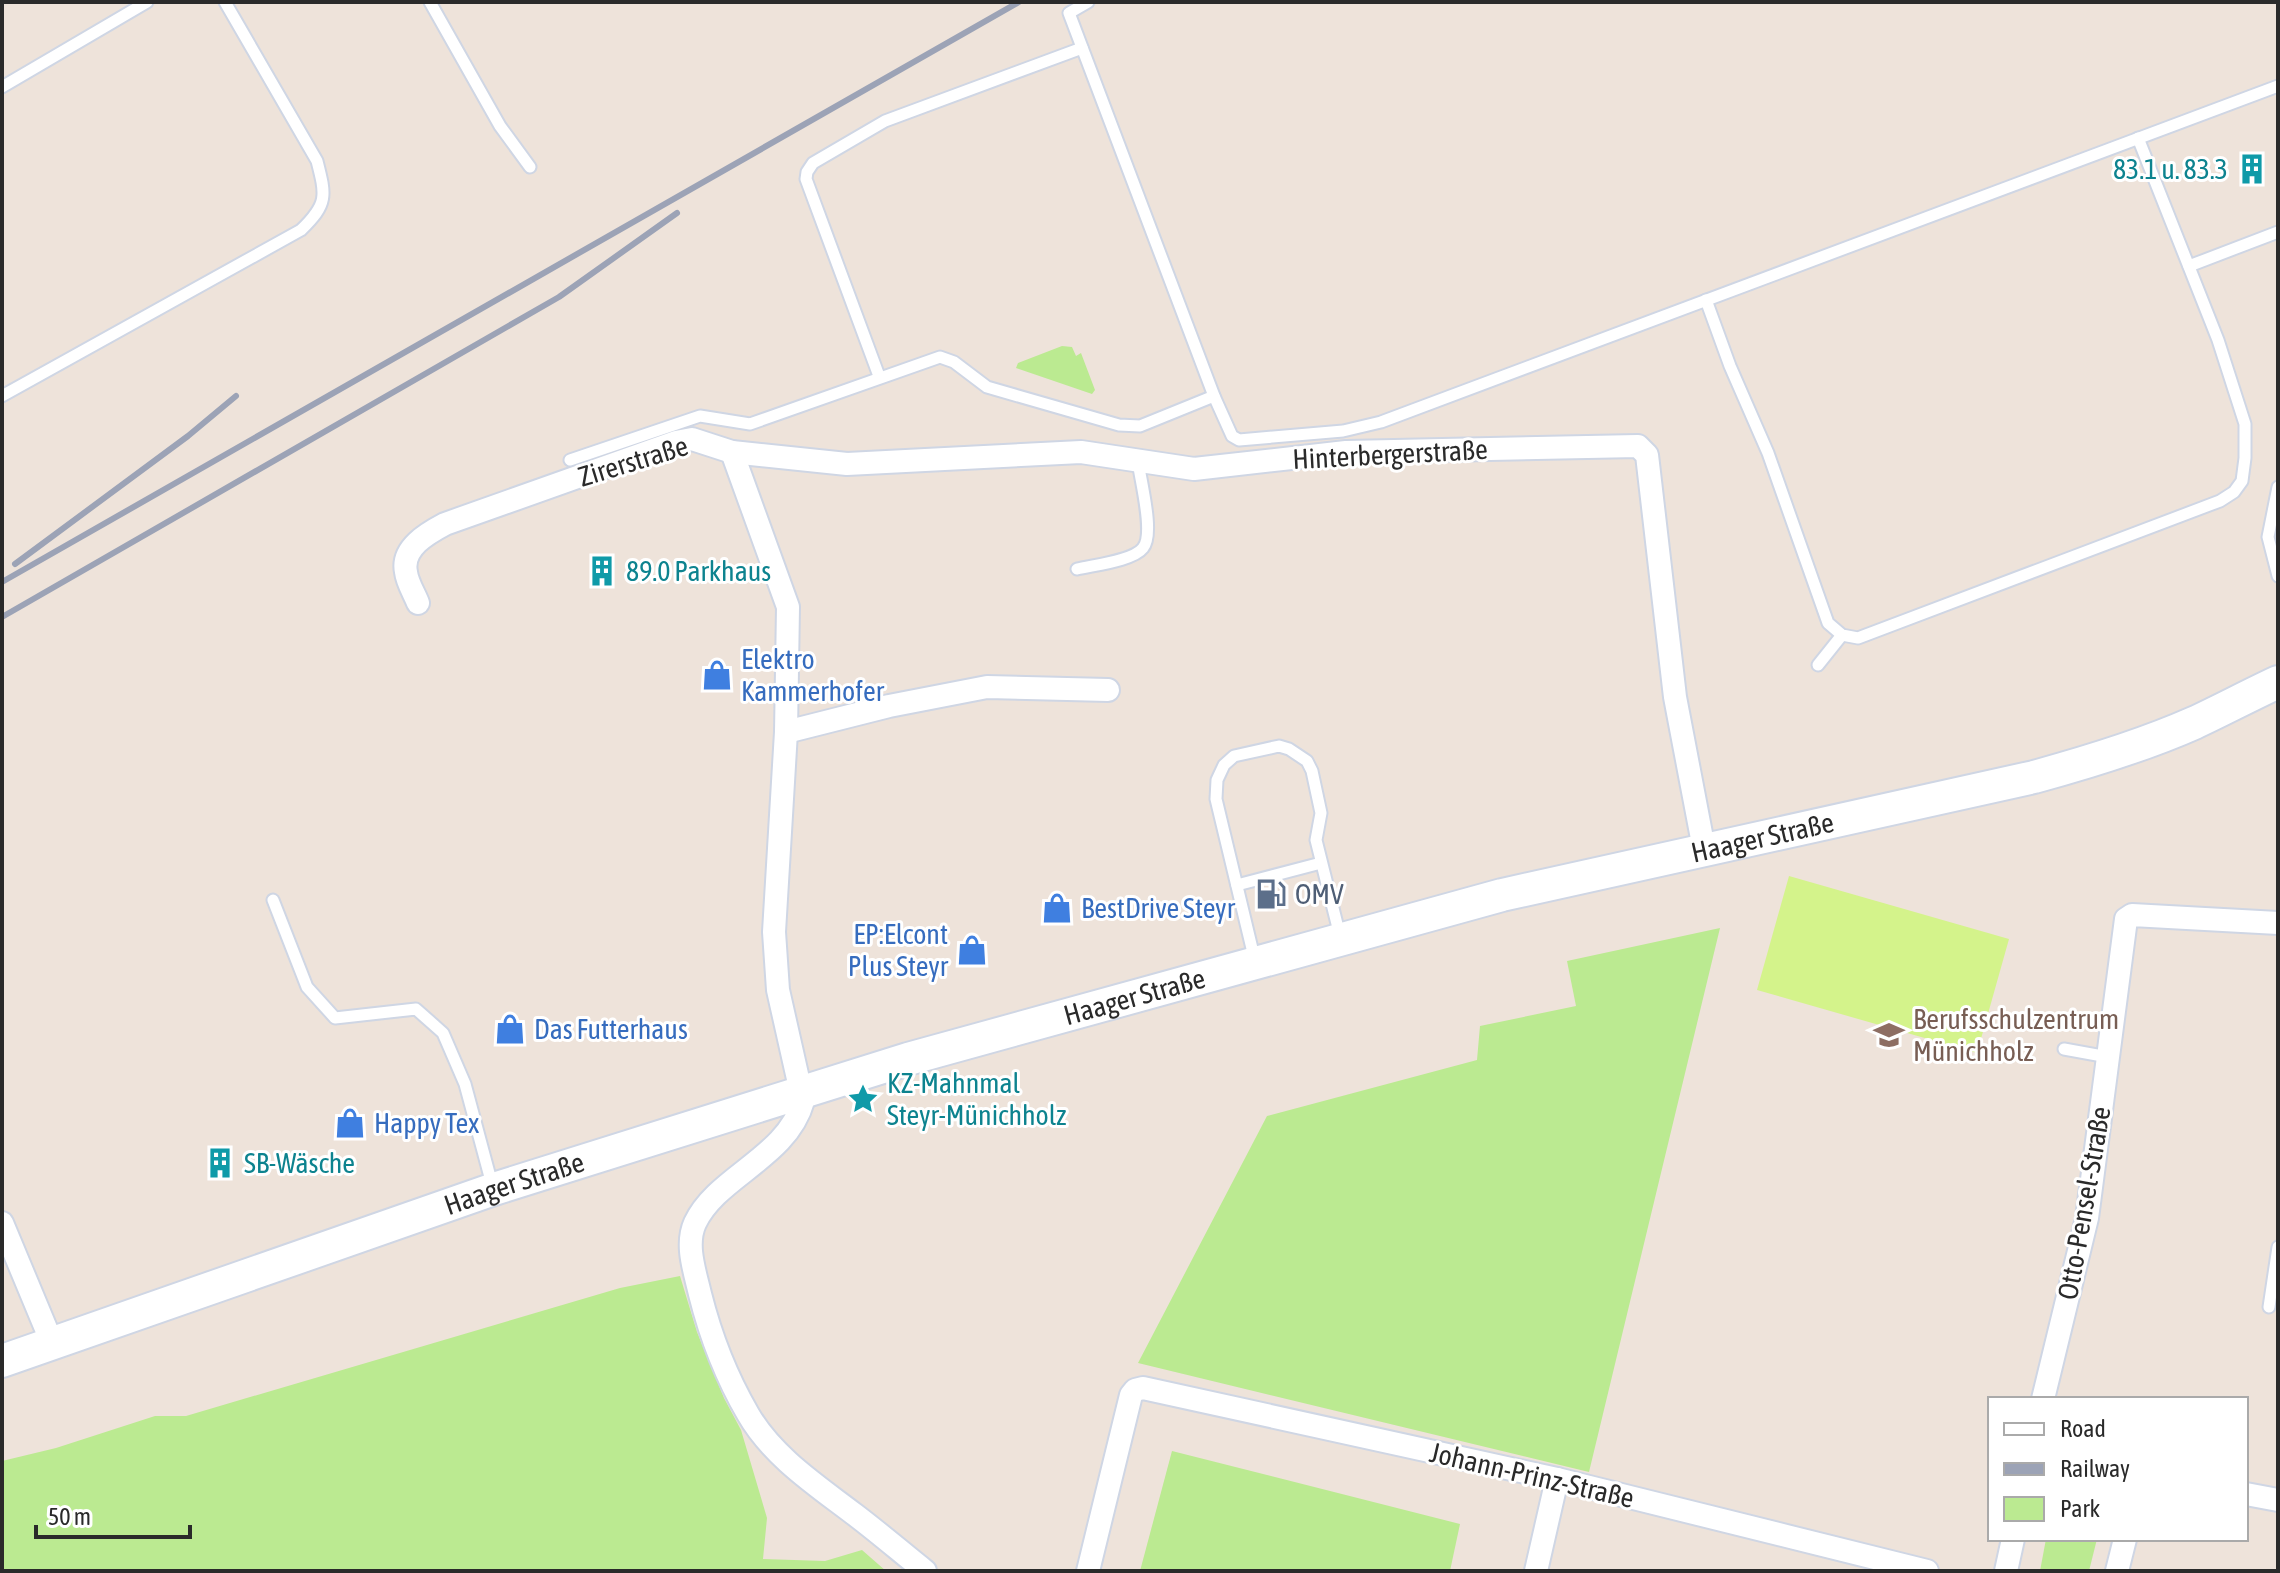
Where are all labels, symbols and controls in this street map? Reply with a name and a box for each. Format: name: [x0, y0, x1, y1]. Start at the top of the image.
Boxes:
building icon: 83.1 u. 83.3: [2235, 152, 2269, 186]
place label: 83.1 u. 83.3: [2113, 153, 2228, 185]
street label: Zirerstraße: [574, 429, 692, 493]
street label: Hinterbergerstraße: [1292, 433, 1488, 475]
building icon: 89.0 Parkhaus: [585, 554, 619, 588]
place label: 89.0 Parkhaus: [626, 555, 771, 587]
place label: Elektro Kammerhofer: [741, 643, 885, 707]
shop icon: Elektro Kammerhofer: [700, 658, 734, 692]
street label: Haager Straße: [1688, 806, 1837, 869]
fuel station icon: OMV: [1254, 877, 1288, 911]
place label: OMV: [1295, 878, 1344, 910]
shop icon: BestDrive Steyr: [1040, 891, 1074, 925]
place label: BestDrive Steyr: [1081, 892, 1236, 924]
place label: EP:Elcont Plus Steyr: [848, 918, 949, 982]
shop icon: EP:Elcont Plus Steyr: [955, 933, 989, 967]
street label: Haager Straße: [1060, 962, 1209, 1031]
place label: Berufsschulzentrum Münichholz: [1913, 1003, 2119, 1067]
shop icon: Das Futterhaus: [493, 1012, 527, 1046]
place label: Das Futterhaus: [534, 1013, 688, 1045]
school or university icon: Berufsschulzentrum Münichholz: [1872, 1018, 1906, 1052]
place label: KZ-Mahnmal Steyr-Münichholz: [887, 1067, 1066, 1131]
place icon: KZ-Mahnmal Steyr-Münichholz: [846, 1082, 880, 1116]
street label: Otto-Pensel-Straße: [2051, 1104, 2117, 1302]
shop icon: Happy Tex: [333, 1106, 367, 1140]
place label: Happy Tex: [374, 1107, 479, 1139]
building icon: SB-Wäsche: [203, 1146, 237, 1180]
street label: Haager Straße: [440, 1146, 588, 1221]
place label: SB-Wäsche: [244, 1147, 355, 1179]
legend: [1988, 1397, 2248, 1541]
text: Road: [2060, 1415, 2106, 1442]
street label: Johann-Prinz-Straße: [1427, 1436, 1637, 1514]
text: Railway: [2060, 1455, 2130, 1482]
scale bar: [36, 1489, 190, 1539]
text: Park: [2060, 1495, 2101, 1522]
text: 50 m: [48, 1503, 91, 1530]

